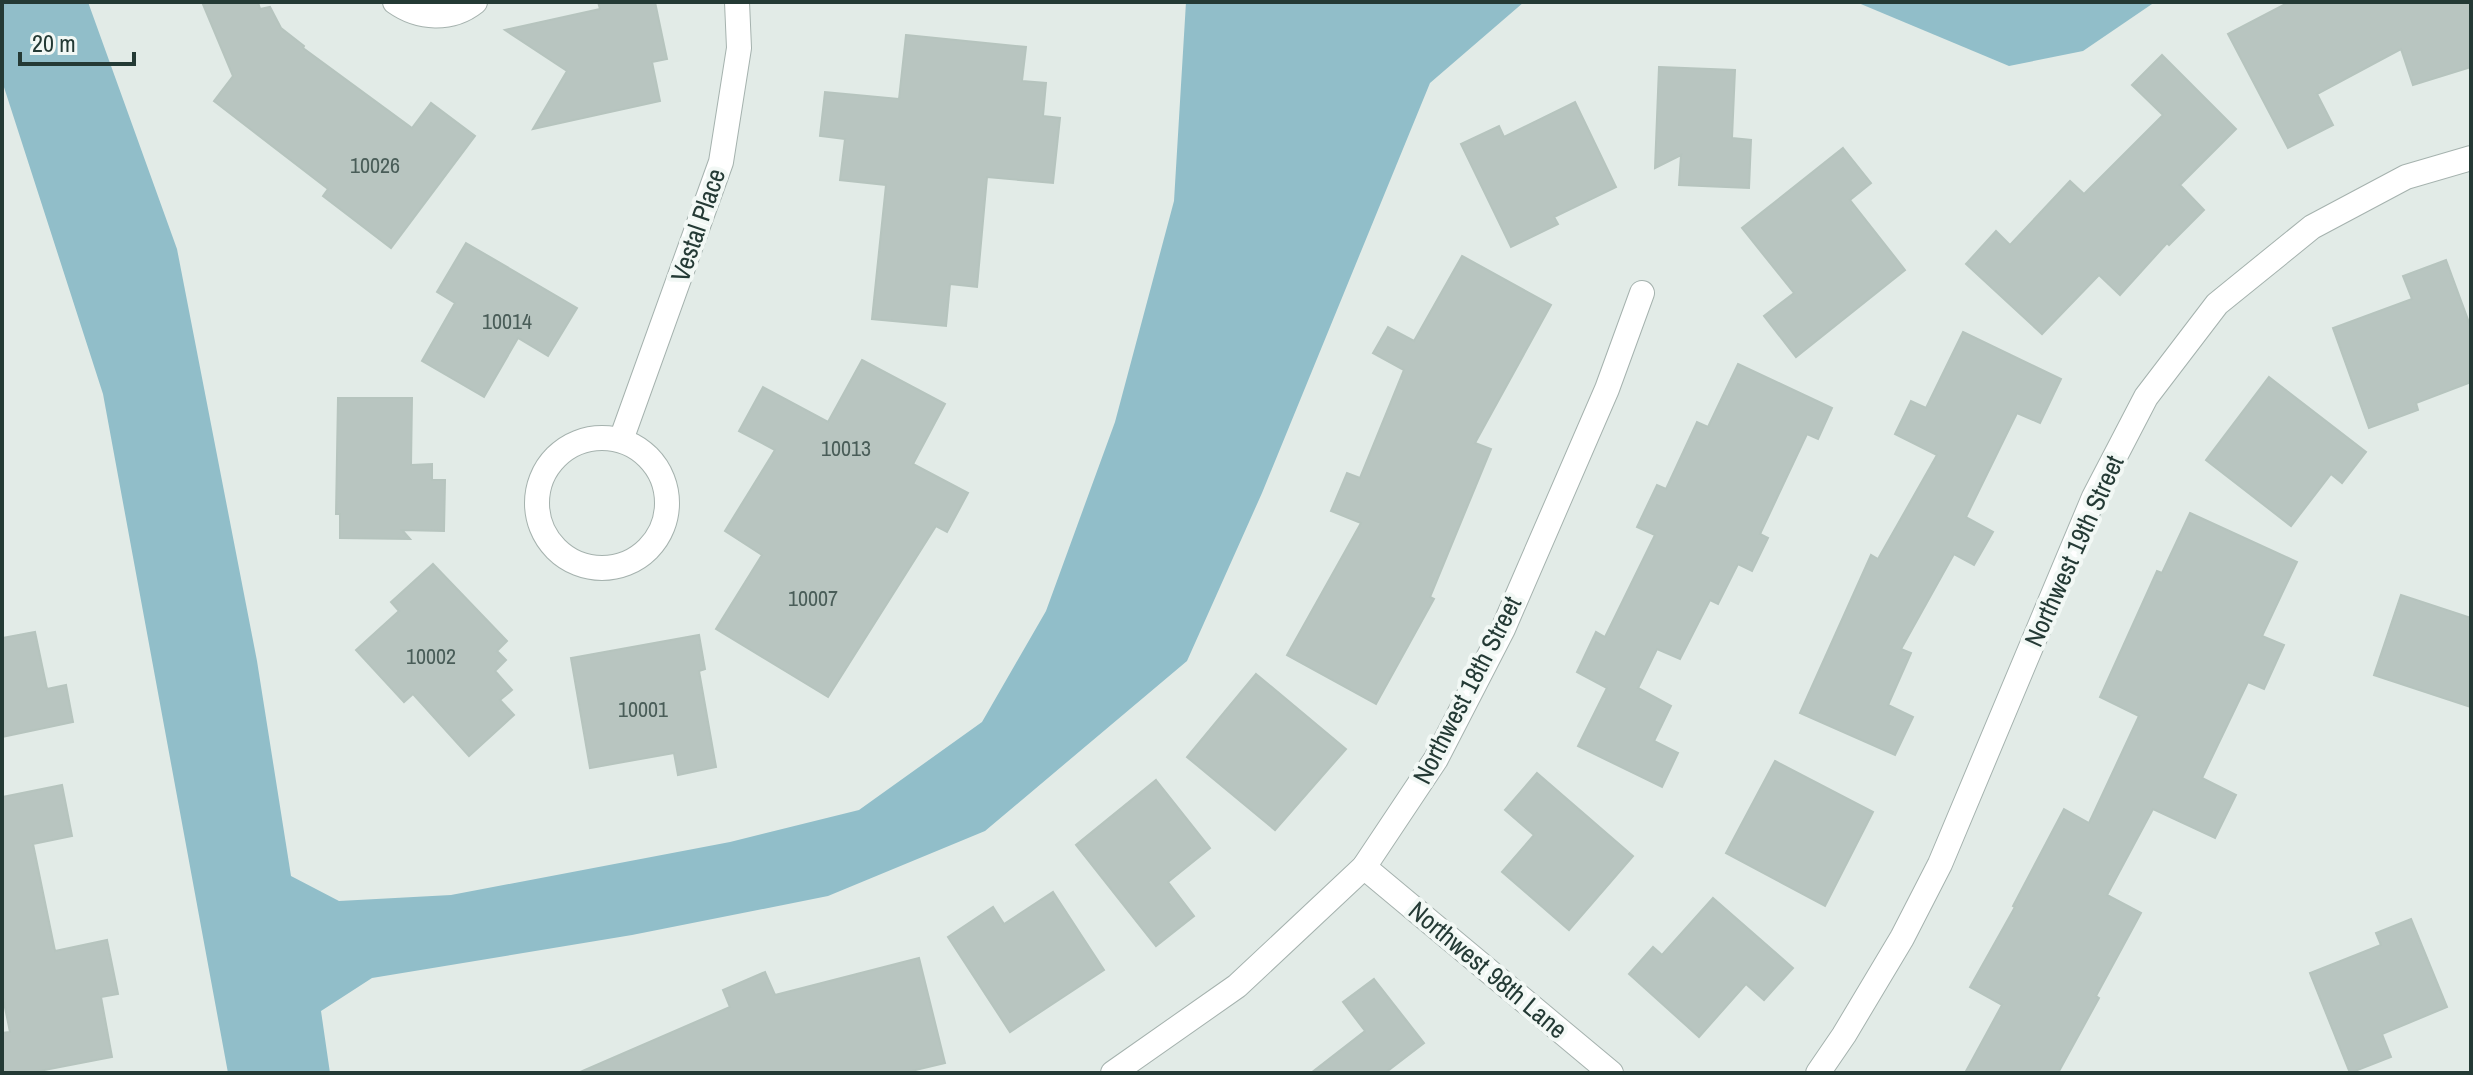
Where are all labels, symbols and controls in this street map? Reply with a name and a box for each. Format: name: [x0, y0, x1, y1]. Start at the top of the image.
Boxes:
scale bar: [20, 16, 134, 66]
text: 20 m: [32, 27, 76, 59]
house number: 10026: [350, 150, 400, 180]
street label: Vestal Place: [662, 164, 733, 286]
house number: 10014: [482, 306, 532, 336]
house number: 10013: [821, 433, 871, 463]
street label: Northwest 19th Street: [2016, 449, 2131, 652]
house number: 10007: [788, 583, 838, 613]
street label: Northwest 18th Street: [1404, 590, 1529, 790]
house number: 10002: [406, 641, 456, 671]
house number: 10001: [618, 694, 668, 724]
street label: Northwest 98th Lane: [1402, 893, 1575, 1046]

